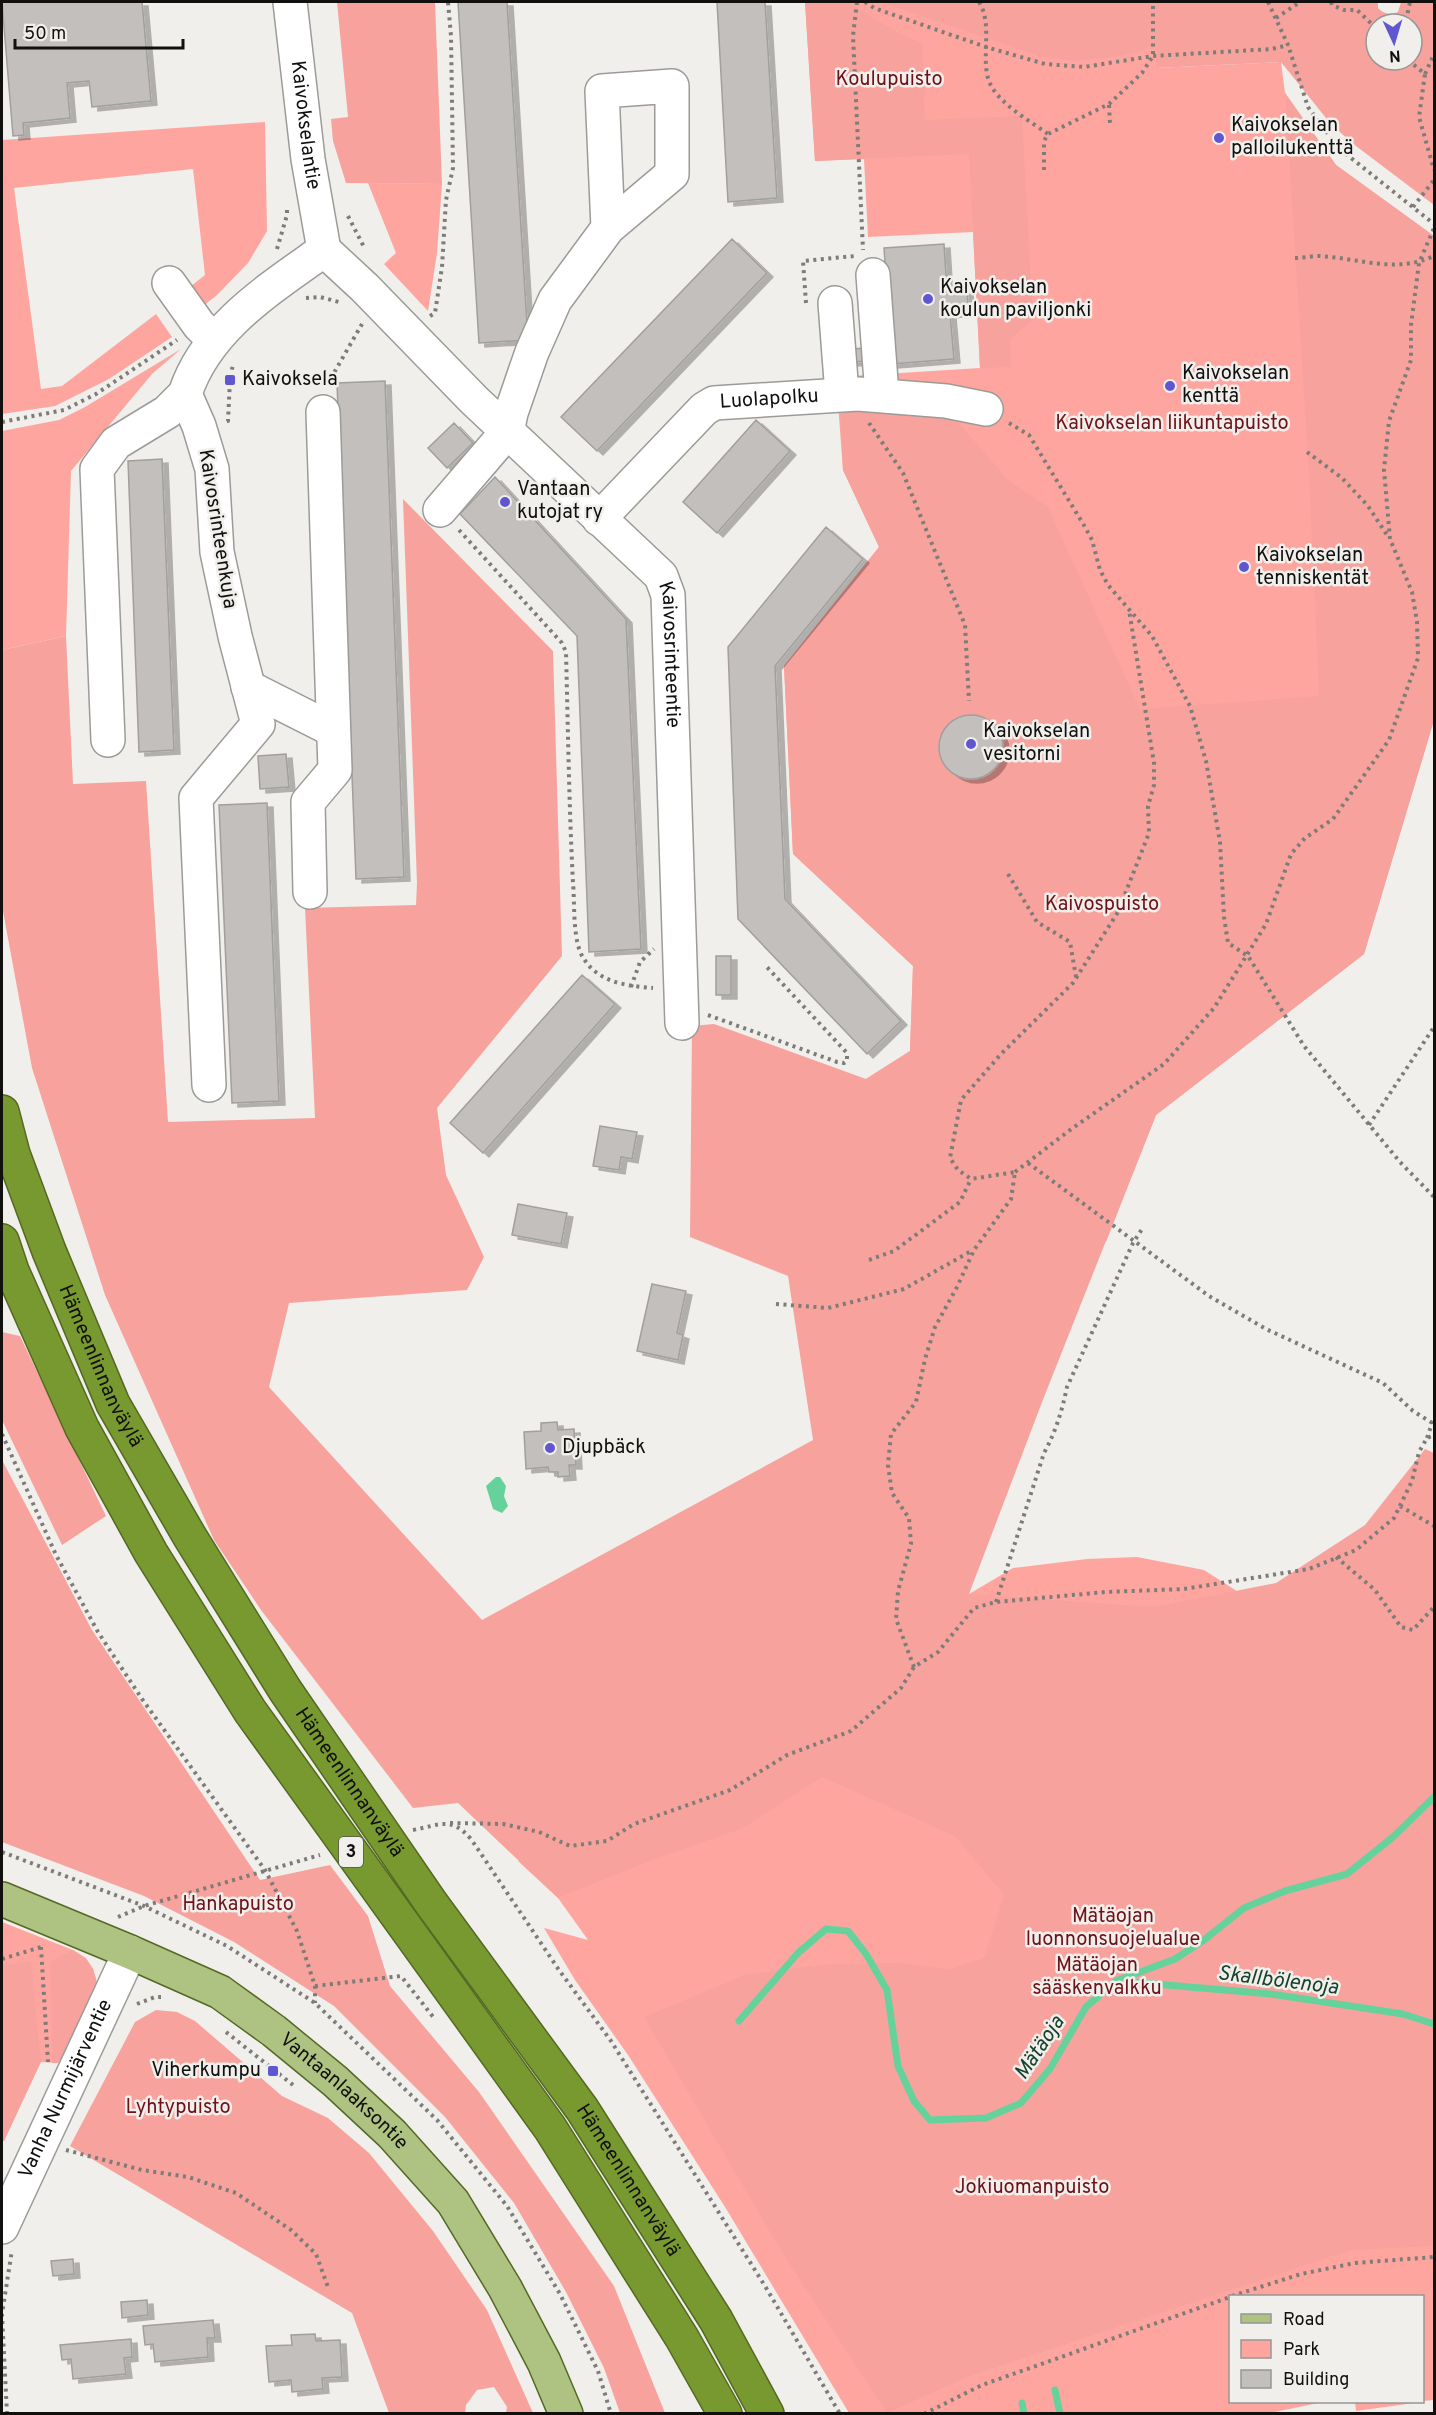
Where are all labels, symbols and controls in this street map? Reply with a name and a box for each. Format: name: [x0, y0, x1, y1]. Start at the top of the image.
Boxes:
scale bar: [15, 12, 183, 50]
north arrow: [1364, 12, 1424, 72]
text: 50 m: [24, 23, 66, 46]
text: N: [1388, 45, 1401, 65]
street label: Kaivokselantie: [284, 59, 326, 192]
park label: Koulupuisto: [835, 67, 943, 93]
place label: Kaivokselan palloilukenttä: [1231, 113, 1353, 162]
marker: Kaivokselan palloilukenttä: [1212, 131, 1226, 145]
place label: Kaivokselan koulun paviljonki: [940, 275, 1091, 324]
marker: Kaivokselan koulun paviljonki: [921, 292, 935, 306]
place label: Kaivokselan kenttä: [1182, 361, 1289, 410]
place label: Kaivoksela: [242, 367, 338, 393]
marker: Kaivoksela: [223, 373, 237, 387]
marker: Kaivokselan kenttä: [1163, 379, 1177, 393]
street label: Luolapolku: [719, 383, 819, 416]
park label: Kaivokselan liikuntapuisto: [1055, 411, 1289, 437]
street label: Kaivosrinteenkuja: [192, 447, 242, 611]
place label: Vantaan kutojat ry: [517, 477, 603, 526]
marker: Vantaan kutojat ry: [498, 495, 512, 509]
place label: Kaivokselan tenniskentät: [1256, 543, 1369, 592]
marker: Kaivokselan tenniskentät: [1237, 560, 1251, 574]
street label: Kaivosrinteentie: [651, 578, 685, 728]
place label: Kaivokselan vesitorni: [983, 719, 1090, 768]
marker: Kaivokselan vesitorni: [964, 737, 978, 751]
park label: Kaivospuisto: [1045, 892, 1159, 918]
street label: Hämeenlinnanväylä: [52, 1281, 148, 1452]
place label: Djupbäck: [562, 1435, 646, 1461]
marker: Djupbäck: [543, 1441, 557, 1455]
street label: Hämeenlinnanväylä: [288, 1703, 409, 1863]
road number: 3: [339, 1837, 363, 1867]
park label: Hankapuisto: [182, 1892, 294, 1918]
park label: Mätäojan luonnonsuojelualue: [1026, 1904, 1200, 1953]
park label: Mätäojan sääskenvalkku: [1032, 1953, 1162, 2002]
water label: Skallbölenoja: [1216, 1960, 1340, 2002]
street label: Vanha Nurmijärventie: [13, 1995, 119, 2183]
water label: Mätäoja: [1009, 2011, 1071, 2085]
street label: Vantaanlaaksontie: [274, 2027, 414, 2156]
place label: Viherkumpu: [151, 2058, 261, 2084]
marker: Viherkumpu: [266, 2064, 280, 2078]
park label: Lyhtypuisto: [125, 2095, 231, 2121]
street label: Hämeenlinnanväylä: [569, 2099, 686, 2262]
park label: Jokiuomanpuisto: [955, 2175, 1109, 2201]
legend: [1229, 2295, 1424, 2403]
text: Road: [1283, 2309, 1325, 2332]
text: Park: [1283, 2339, 1320, 2362]
text: Building: [1283, 2369, 1349, 2392]

